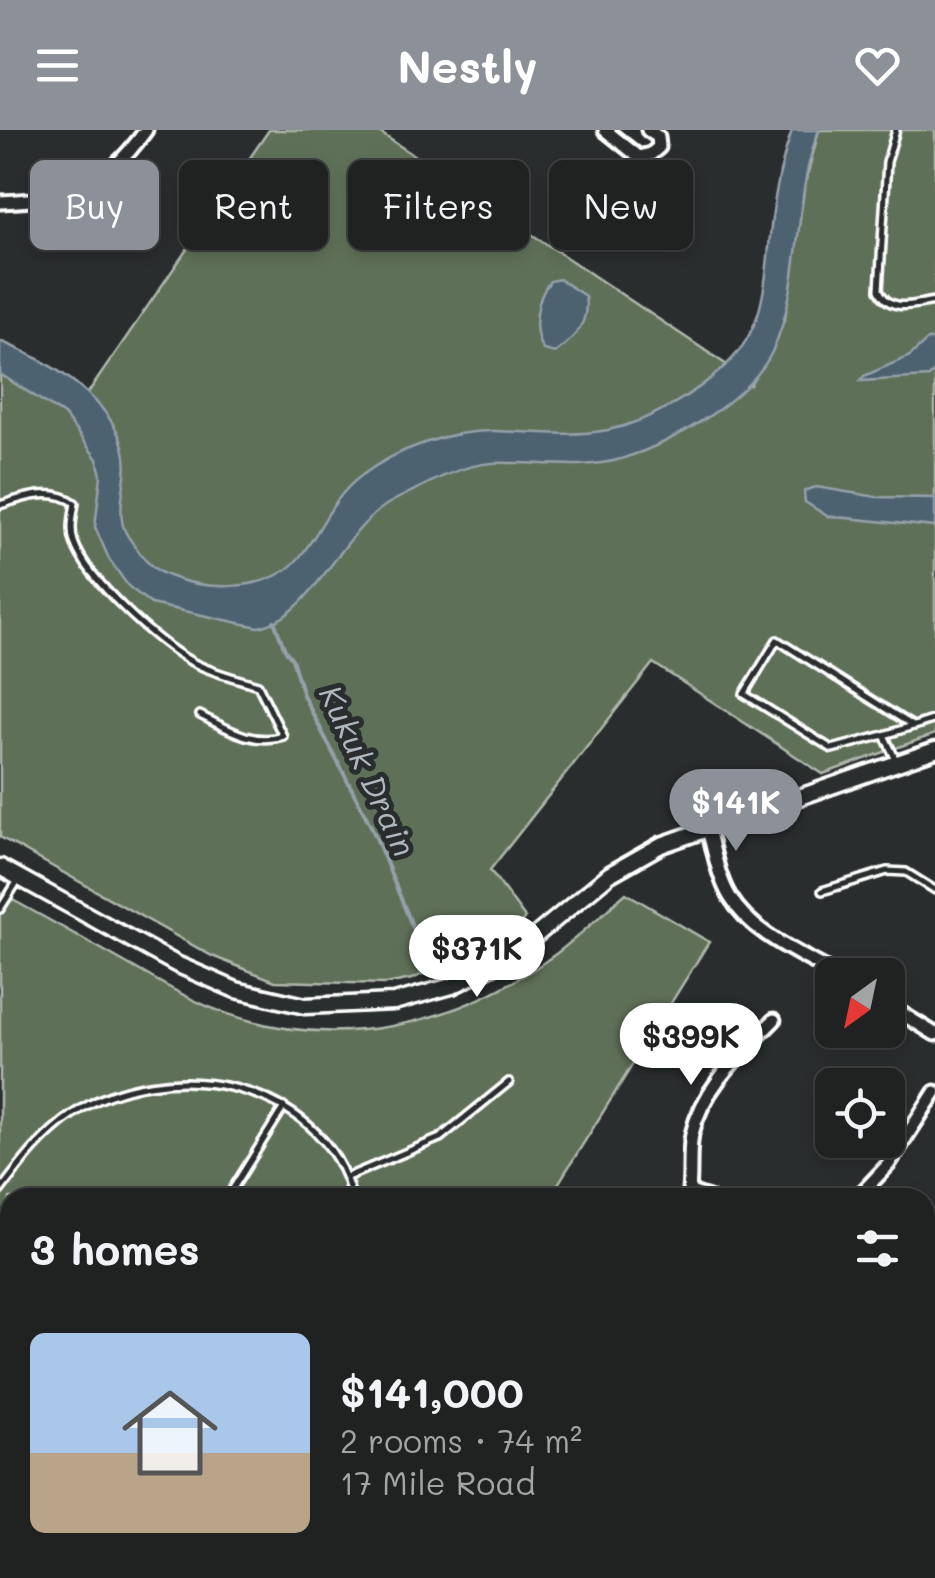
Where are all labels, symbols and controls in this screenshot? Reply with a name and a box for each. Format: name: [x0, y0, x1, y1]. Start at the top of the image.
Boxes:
text: Nestly: [397, 36, 538, 94]
icon: menu: [30, 38, 85, 93]
icon: heart: [850, 38, 905, 93]
chip: Buy: [30, 160, 159, 250]
chip: Rent: [179, 160, 328, 250]
chip: Filters: [348, 160, 529, 250]
chip: New: [549, 160, 693, 250]
water label: Kukuk Drain: [311, 678, 427, 862]
pin: $141K: [666, 769, 806, 854]
text: $141K: [691, 780, 781, 822]
pin: $371K: [407, 915, 547, 1000]
text: $371K: [431, 926, 523, 968]
north arrow: [815, 958, 905, 1048]
map controls: [815, 958, 905, 1158]
pin: $399K: [621, 1003, 761, 1088]
text: $399K: [642, 1014, 740, 1056]
button: locate: [815, 1068, 905, 1158]
text: 3 homes: [30, 1221, 200, 1276]
icon: filters: [850, 1221, 905, 1276]
text: $141,000: [340, 1364, 524, 1419]
icon: home: [110, 1373, 230, 1493]
text: 2 rooms · 74 m²: [340, 1419, 582, 1461]
text: 17 Mile Road: [340, 1461, 535, 1503]

